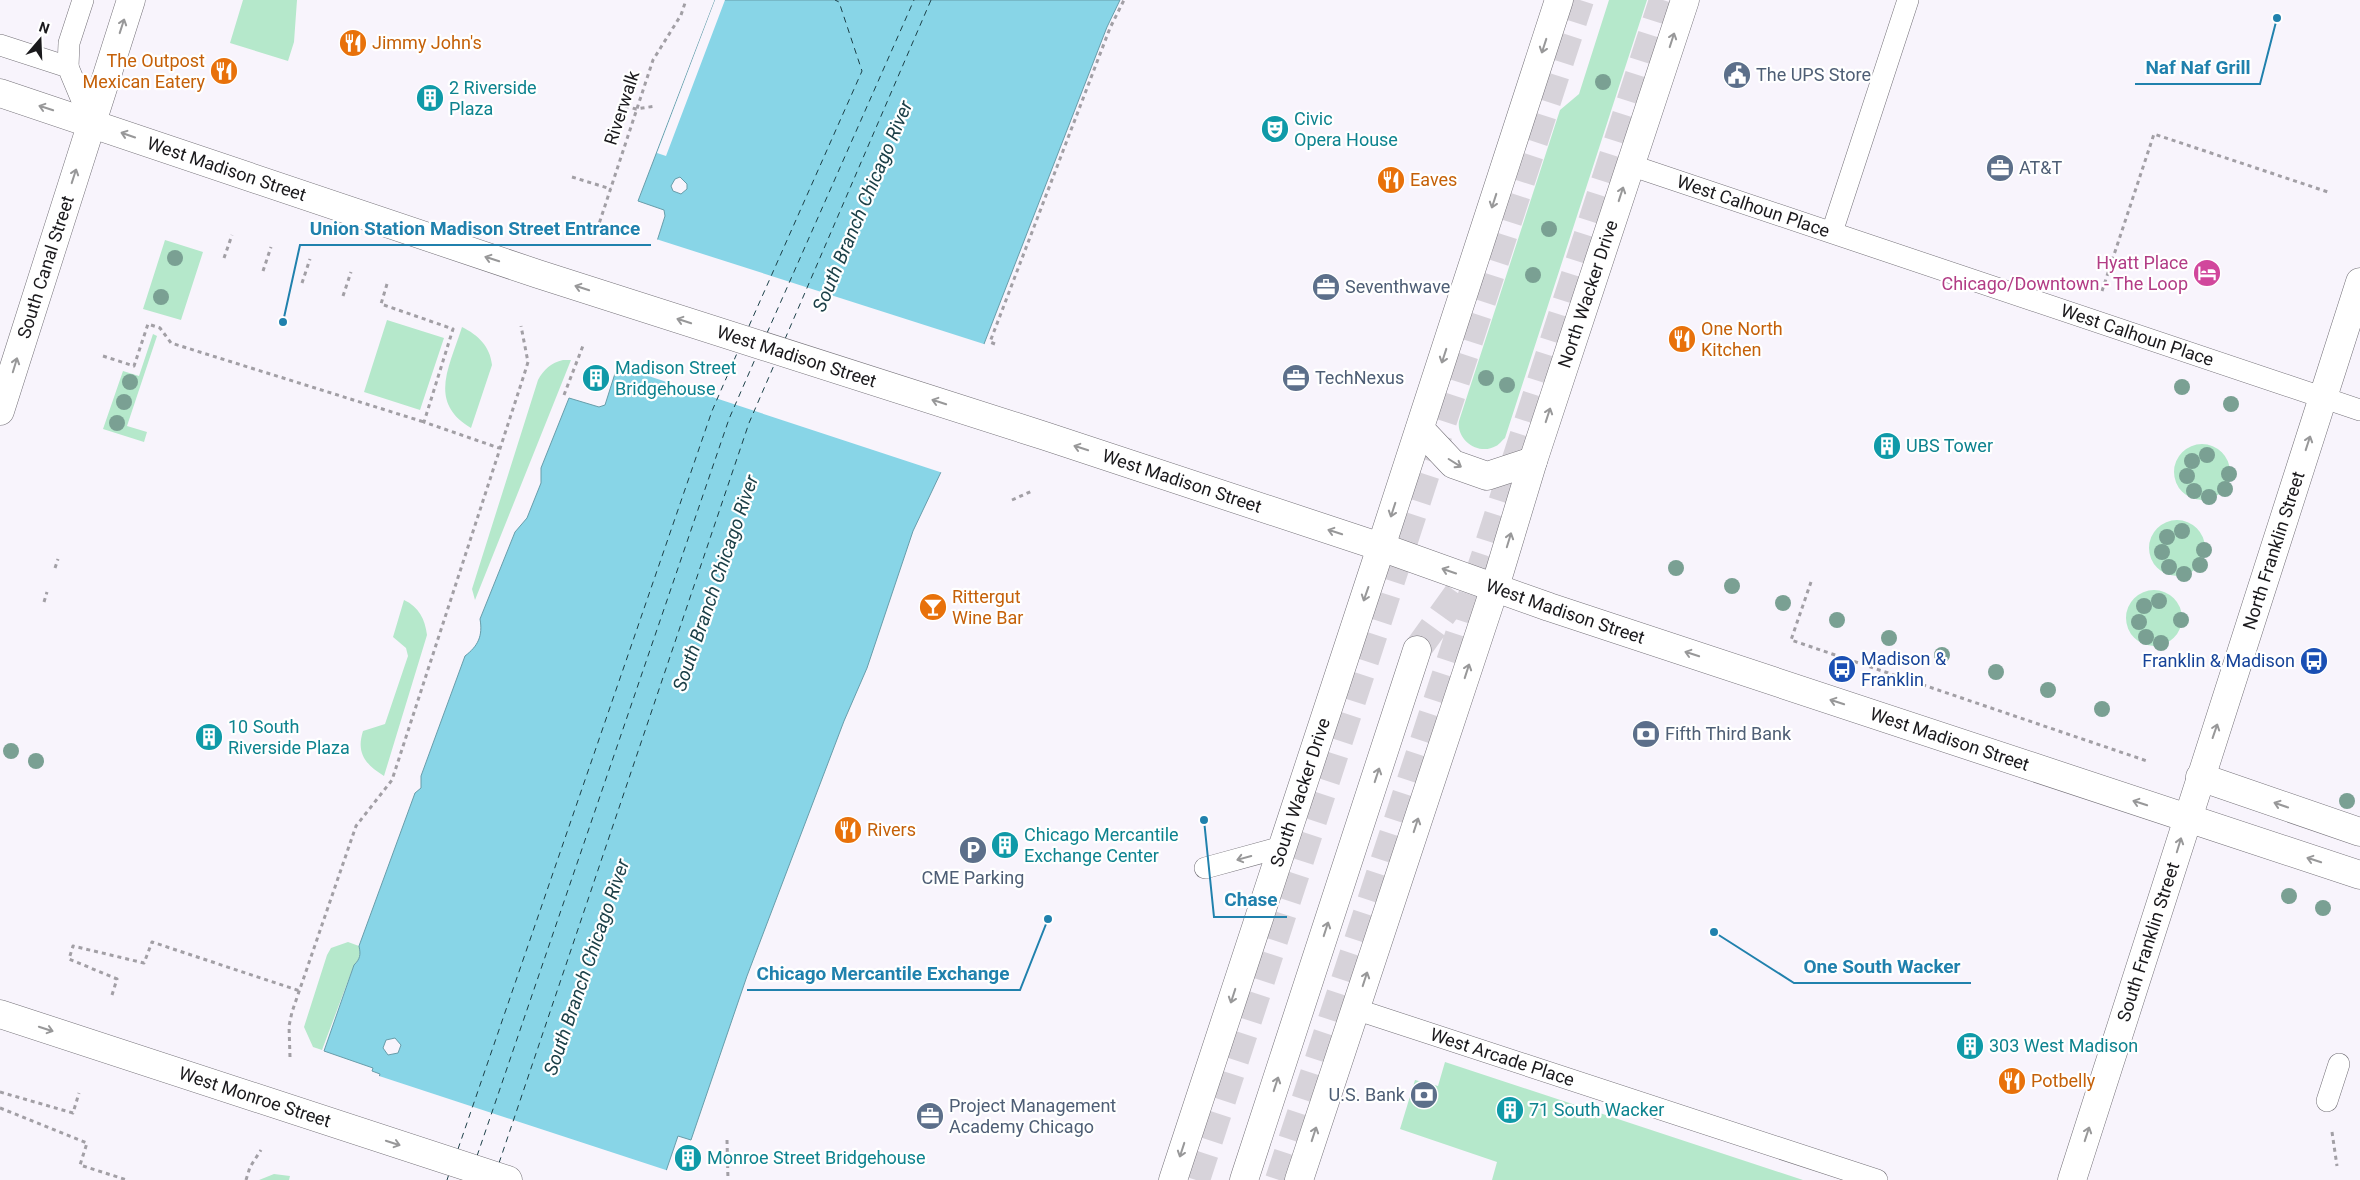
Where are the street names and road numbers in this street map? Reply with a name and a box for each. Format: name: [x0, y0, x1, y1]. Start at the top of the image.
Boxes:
street label: Riverwalk: [600, 67, 644, 148]
street label: West Madison Street: [144, 132, 309, 205]
street label: West Calhoun Place: [1674, 171, 1833, 241]
street label: South Canal Street: [13, 193, 78, 341]
street label: North Wacker Drive: [1553, 217, 1622, 370]
street label: West Calhoun Place: [2058, 299, 2216, 370]
street label: West Madison Street: [714, 321, 879, 391]
street label: West Madison Street: [1100, 445, 1264, 517]
street label: North Franklin Street: [2238, 469, 2309, 632]
street label: West Madison Street: [1483, 574, 1648, 648]
street label: West Madison Street: [1867, 703, 2032, 775]
street label: South Wacker Drive: [1266, 715, 1334, 869]
street label: South Franklin Street: [2112, 859, 2183, 1024]
street label: West Arcade Place: [1428, 1023, 1577, 1090]
street label: West Monroe Street: [176, 1062, 334, 1131]

